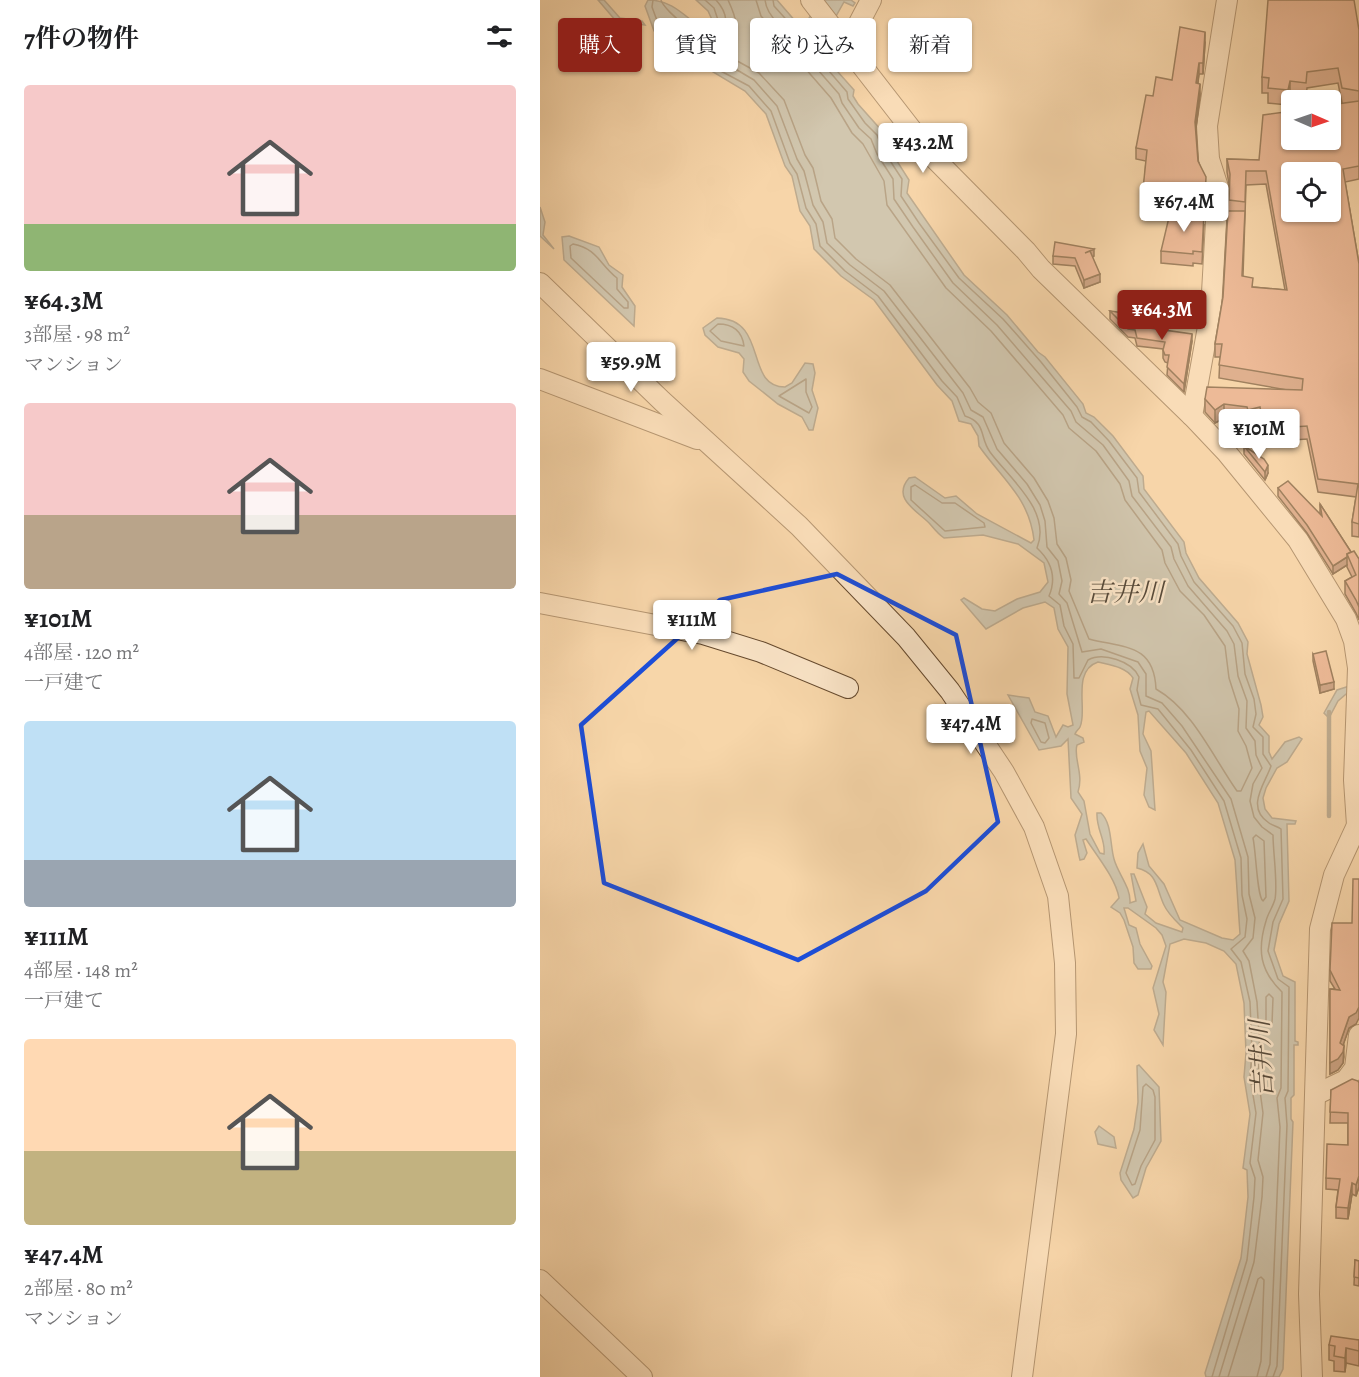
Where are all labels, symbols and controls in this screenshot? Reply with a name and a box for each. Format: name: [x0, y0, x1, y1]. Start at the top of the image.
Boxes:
chip: 購入: [558, 18, 642, 72]
chip: 賃貸: [654, 18, 738, 72]
chip: 絞り込み: [750, 18, 876, 72]
chip: 新着: [888, 18, 972, 72]
icon: filters: [483, 20, 516, 53]
text: 7件の物件: [24, 21, 139, 56]
north arrow: [1281, 90, 1341, 150]
map controls: [1281, 90, 1341, 222]
pin: ¥43.2M: [874, 123, 972, 174]
icon: home: [216, 124, 324, 232]
text: ¥43.2M: [892, 129, 954, 156]
button: locate: [1281, 162, 1341, 222]
pin: ¥67.4M: [1135, 182, 1233, 233]
text: ¥67.4M: [1153, 188, 1215, 215]
text: ¥64.3M: [24, 283, 103, 318]
pin: ¥64.3M: [1113, 290, 1211, 341]
text: ¥64.3M: [1131, 296, 1193, 323]
text: 3部屋 · 98 m²: [24, 321, 130, 348]
pin: ¥59.9M: [582, 342, 680, 393]
text: ¥59.9M: [601, 348, 661, 375]
text: マンション: [24, 351, 123, 378]
pin: ¥101M: [1217, 409, 1301, 460]
text: ¥101M: [1233, 415, 1285, 442]
icon: home: [216, 442, 324, 550]
water label: 吉井川: [1086, 575, 1167, 610]
pin: ¥111M: [650, 600, 734, 651]
text: ¥101M: [24, 601, 92, 636]
text: ¥111M: [667, 606, 717, 633]
text: 4部屋 · 120 m²: [24, 639, 139, 666]
text: 一戸建て: [24, 669, 104, 696]
pin: ¥47.4M: [922, 704, 1020, 755]
text: ¥47.4M: [940, 710, 1002, 737]
icon: home: [216, 760, 324, 868]
text: ¥111M: [24, 919, 89, 954]
text: 4部屋 · 148 m²: [24, 957, 138, 984]
text: 一戸建て: [24, 987, 104, 1014]
water label: 吉井川: [1242, 1016, 1281, 1099]
icon: home: [216, 1078, 324, 1186]
text: ¥47.4M: [24, 1237, 103, 1272]
text: 2部屋 · 80 m²: [24, 1275, 133, 1302]
text: マンション: [24, 1305, 123, 1332]

